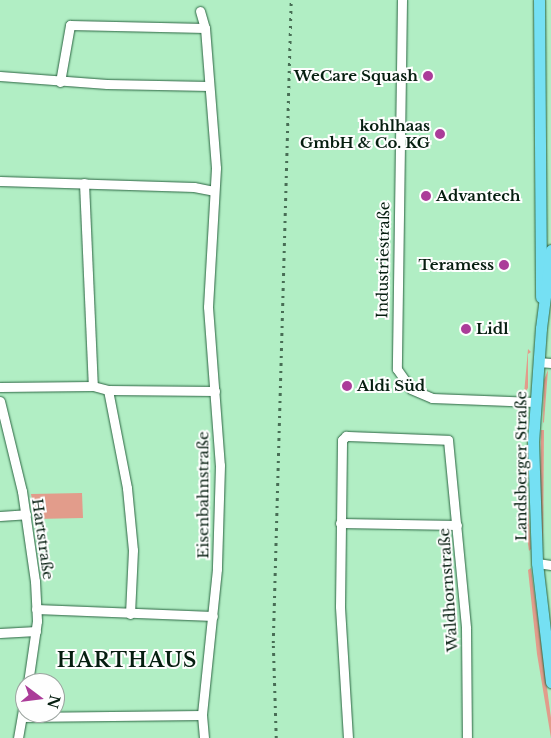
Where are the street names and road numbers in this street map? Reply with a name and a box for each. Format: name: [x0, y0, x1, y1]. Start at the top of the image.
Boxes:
street label: Industriestraße: [373, 201, 393, 319]
street label: Landsberger Straße: [512, 391, 530, 541]
street label: Eisenbahnstraße: [194, 431, 212, 559]
street label: Hartstraße: [28, 497, 58, 581]
street label: Waldhornstraße: [435, 528, 461, 652]

